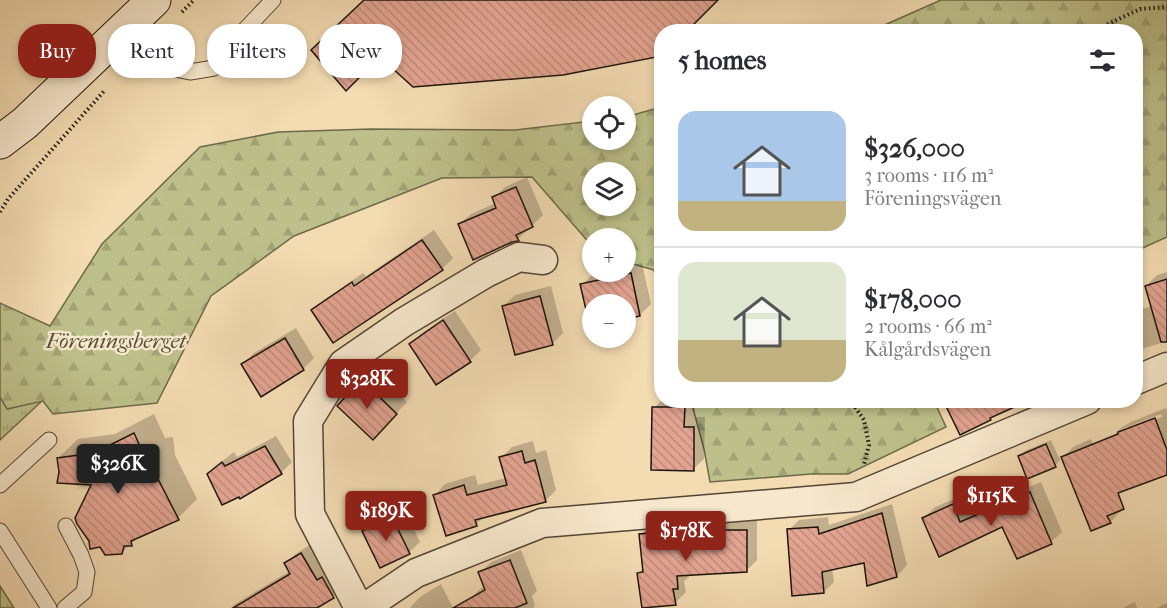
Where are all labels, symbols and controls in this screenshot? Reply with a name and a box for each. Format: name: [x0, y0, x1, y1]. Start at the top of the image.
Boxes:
chip: Buy: [18, 24, 96, 78]
chip: Rent: [108, 24, 195, 78]
chip: Filters: [207, 24, 307, 78]
chip: New: [319, 24, 402, 78]
icon: filters: [1086, 44, 1119, 77]
text: 5 homes: [678, 45, 766, 76]
map controls: [582, 96, 636, 348]
button: locate: [582, 96, 636, 150]
text: $326,000: [864, 133, 965, 164]
icon: home: [726, 135, 798, 207]
button: layers: [582, 162, 636, 216]
text: 3 rooms · 116 m²: [864, 164, 993, 187]
text: Föreningsvägen: [864, 187, 1001, 210]
button: +: [582, 228, 636, 282]
text: $178,000: [864, 284, 962, 315]
icon: home: [726, 286, 798, 358]
button: −: [582, 294, 636, 348]
text: 2 rooms · 66 m²: [864, 315, 992, 338]
park label: Föreningsberget: [45, 328, 187, 354]
text: Kålgårdsvägen: [864, 338, 991, 361]
pin: $328K: [325, 359, 409, 410]
text: $328K: [340, 367, 394, 390]
pin: $326K: [76, 444, 160, 495]
text: $326K: [91, 452, 145, 475]
pin: $115K: [949, 476, 1033, 527]
text: $115K: [967, 484, 1015, 507]
pin: $189K: [344, 491, 428, 542]
text: $189K: [359, 499, 413, 522]
pin: $178K: [644, 511, 728, 562]
text: $178K: [660, 519, 712, 542]

